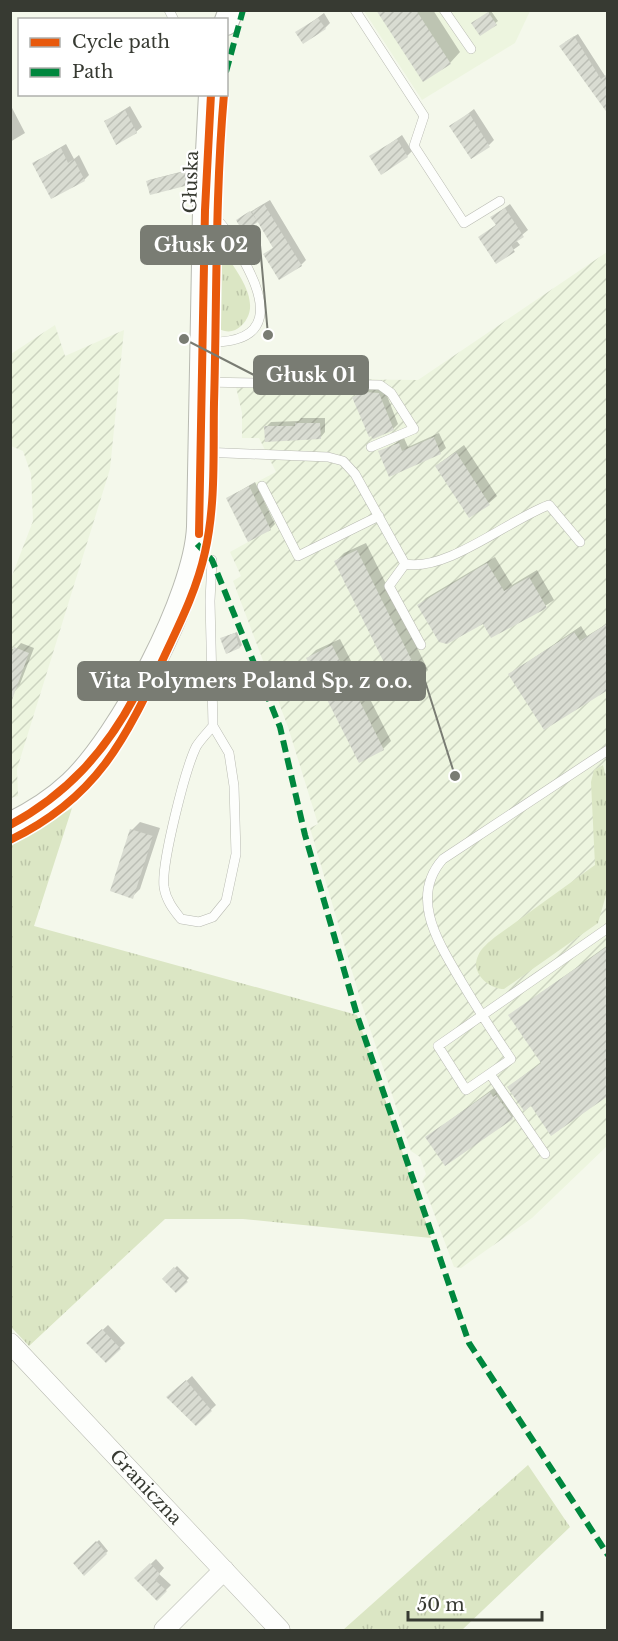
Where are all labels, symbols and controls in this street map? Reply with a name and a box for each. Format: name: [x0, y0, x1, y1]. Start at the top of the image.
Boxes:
legend: [18, 18, 228, 96]
text: Cycle path: [72, 31, 170, 53]
text: Path: [72, 61, 113, 83]
street label: Głuska: [179, 150, 203, 214]
callout: Głusk 02: [141, 226, 260, 264]
text: Głusk 02: [154, 233, 248, 257]
callout: Głusk 01: [254, 356, 368, 394]
text: Głusk 01: [266, 363, 356, 387]
callout: Vita Polymers Poland Sp. z o.o.: [78, 662, 425, 700]
text: Vita Polymers Poland Sp. z o.o.: [88, 669, 413, 693]
street label: Graniczna: [105, 1445, 186, 1529]
scale bar: [408, 1584, 542, 1622]
text: 50 m: [417, 1594, 465, 1616]

